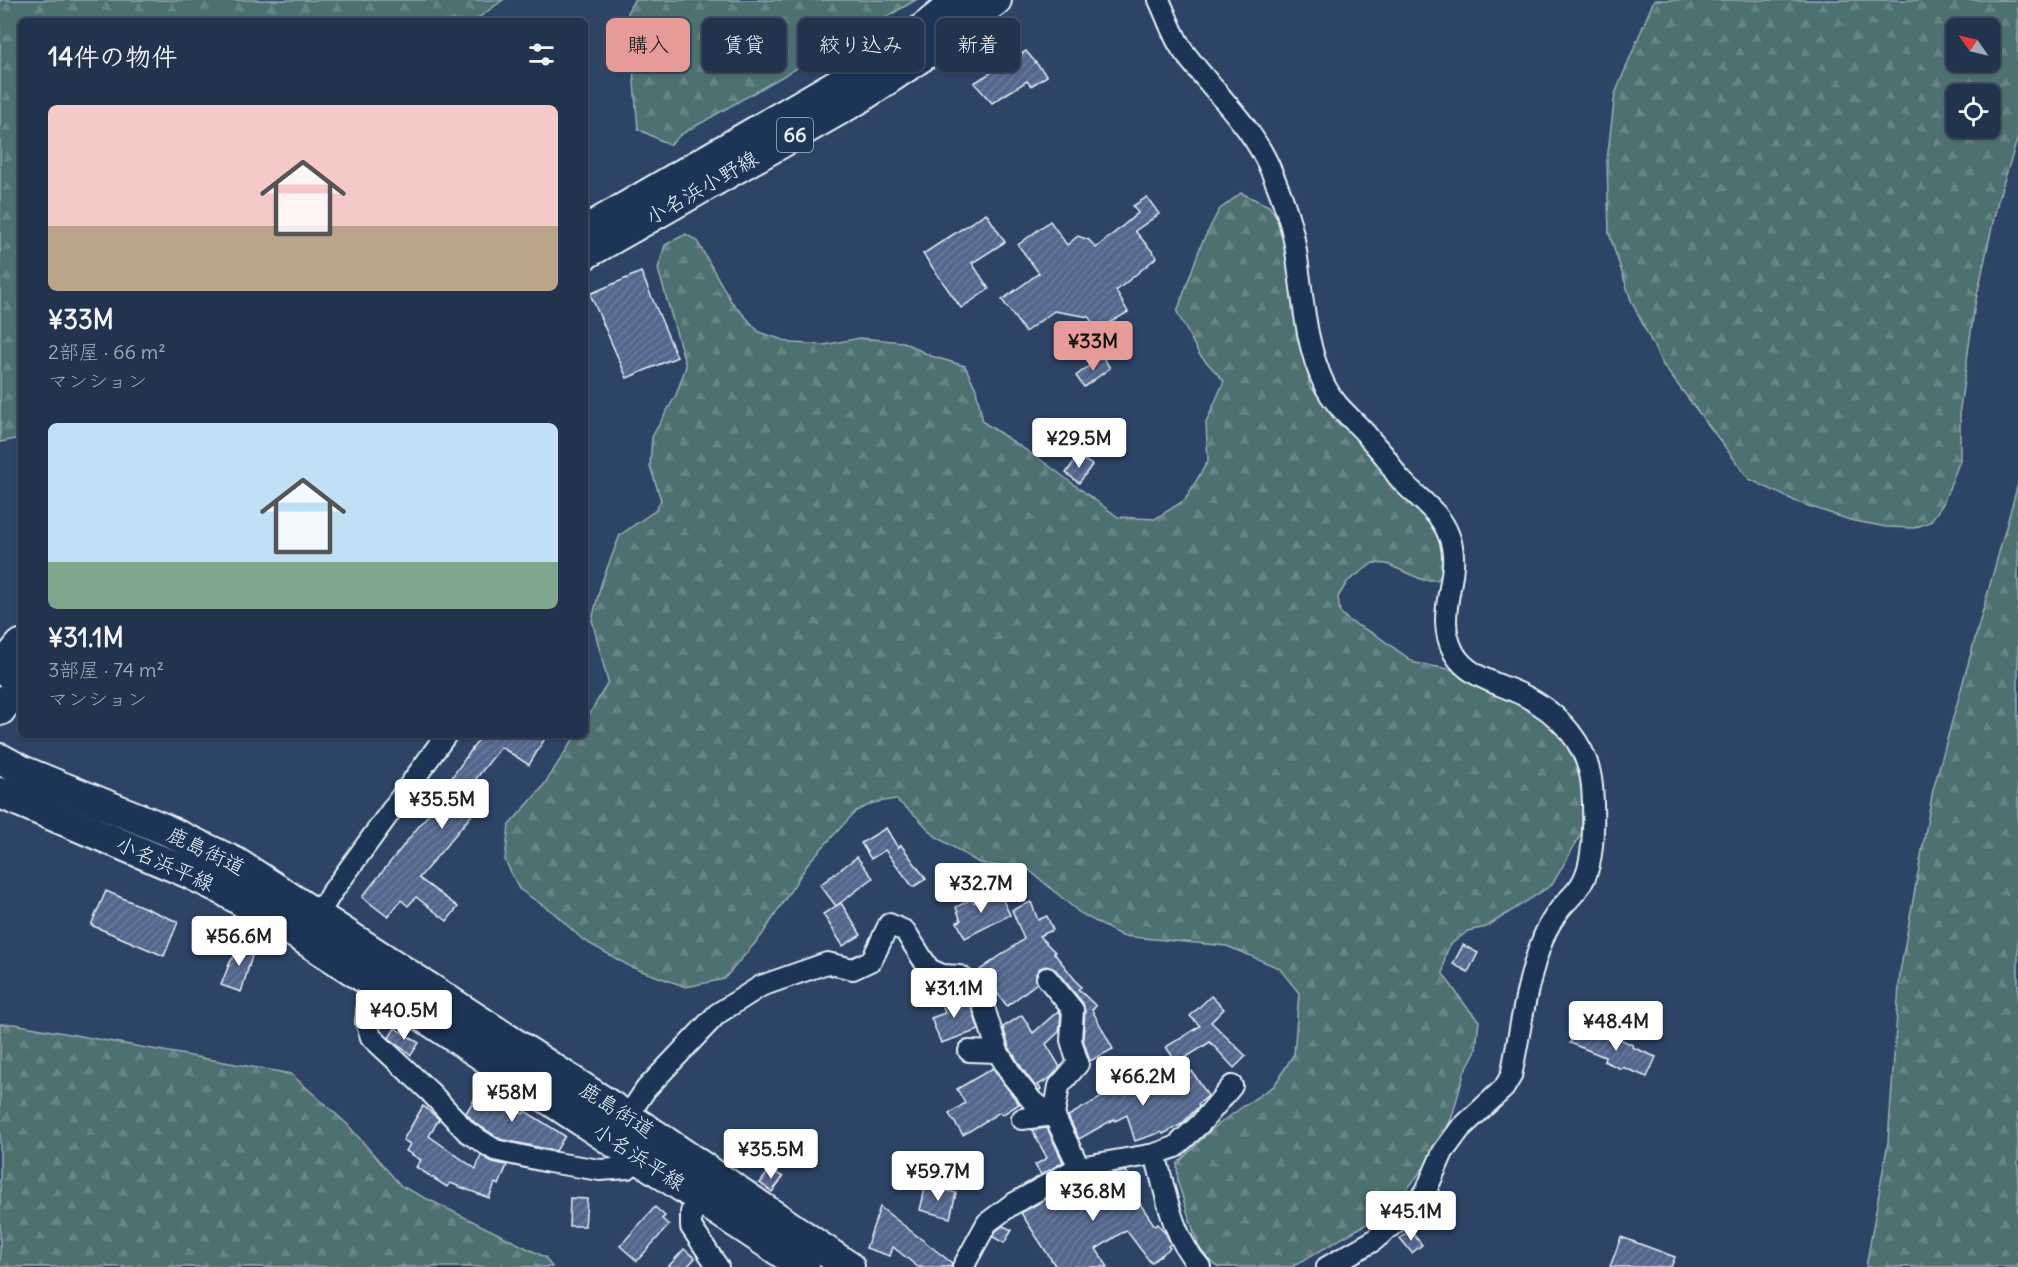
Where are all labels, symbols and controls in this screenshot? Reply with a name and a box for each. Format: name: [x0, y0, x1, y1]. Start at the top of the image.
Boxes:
chip: 購入: [606, 18, 690, 72]
chip: 賃貸: [702, 18, 786, 72]
chip: 絞り込み: [798, 18, 924, 72]
chip: 新着: [936, 18, 1020, 72]
north arrow: [1946, 18, 2000, 72]
map controls: [1946, 18, 2000, 138]
icon: filters: [525, 38, 558, 71]
text: 14件の物件: [48, 40, 177, 73]
button: locate: [1946, 84, 2000, 138]
road number: 66: [777, 118, 813, 152]
icon: home: [249, 144, 357, 252]
street label: 小名浜小野線: [640, 144, 763, 231]
text: ¥33M: [48, 303, 114, 336]
pin: ¥33M: [1057, 321, 1129, 372]
text: ¥33M: [1068, 328, 1118, 353]
text: 2部屋 · 66 m²: [48, 339, 166, 364]
text: マンション: [48, 368, 147, 393]
pin: ¥29.5M: [1030, 418, 1128, 469]
text: ¥29.5M: [1046, 425, 1112, 450]
icon: home: [249, 462, 357, 570]
text: ¥31.1M: [48, 621, 124, 654]
text: 3部屋 · 74 m²: [48, 657, 164, 682]
text: マンション: [48, 686, 147, 711]
pin: ¥35.5M: [393, 779, 491, 830]
text: ¥35.5M: [409, 786, 475, 811]
street label: 鹿島街道: [163, 820, 250, 881]
street label: 小名浜平線: [112, 830, 219, 897]
pin: ¥32.7M: [932, 863, 1030, 914]
text: ¥32.7M: [949, 870, 1013, 895]
pin: ¥56.6M: [190, 916, 288, 967]
text: ¥56.6M: [206, 923, 272, 948]
pin: ¥31.1M: [905, 968, 1003, 1019]
text: ¥31.1M: [925, 975, 983, 1000]
pin: ¥40.5M: [355, 990, 453, 1041]
text: ¥40.5M: [370, 997, 438, 1022]
pin: ¥48.4M: [1567, 1001, 1665, 1052]
text: ¥48.4M: [1583, 1008, 1649, 1033]
pin: ¥66.2M: [1094, 1056, 1192, 1107]
text: ¥66.2M: [1110, 1063, 1176, 1088]
pin: ¥58M: [476, 1072, 548, 1123]
street label: 鹿島街道: [575, 1075, 660, 1144]
text: ¥58M: [487, 1079, 537, 1104]
street label: 小名浜平線: [588, 1117, 691, 1196]
pin: ¥35.5M: [722, 1129, 820, 1180]
text: ¥35.5M: [738, 1136, 804, 1161]
pin: ¥59.7M: [889, 1151, 987, 1202]
text: ¥59.7M: [906, 1158, 970, 1183]
pin: ¥36.8M: [1044, 1171, 1142, 1222]
text: ¥36.8M: [1060, 1178, 1126, 1203]
pin: ¥45.1M: [1362, 1191, 1460, 1242]
text: ¥45.1M: [1380, 1198, 1442, 1223]

